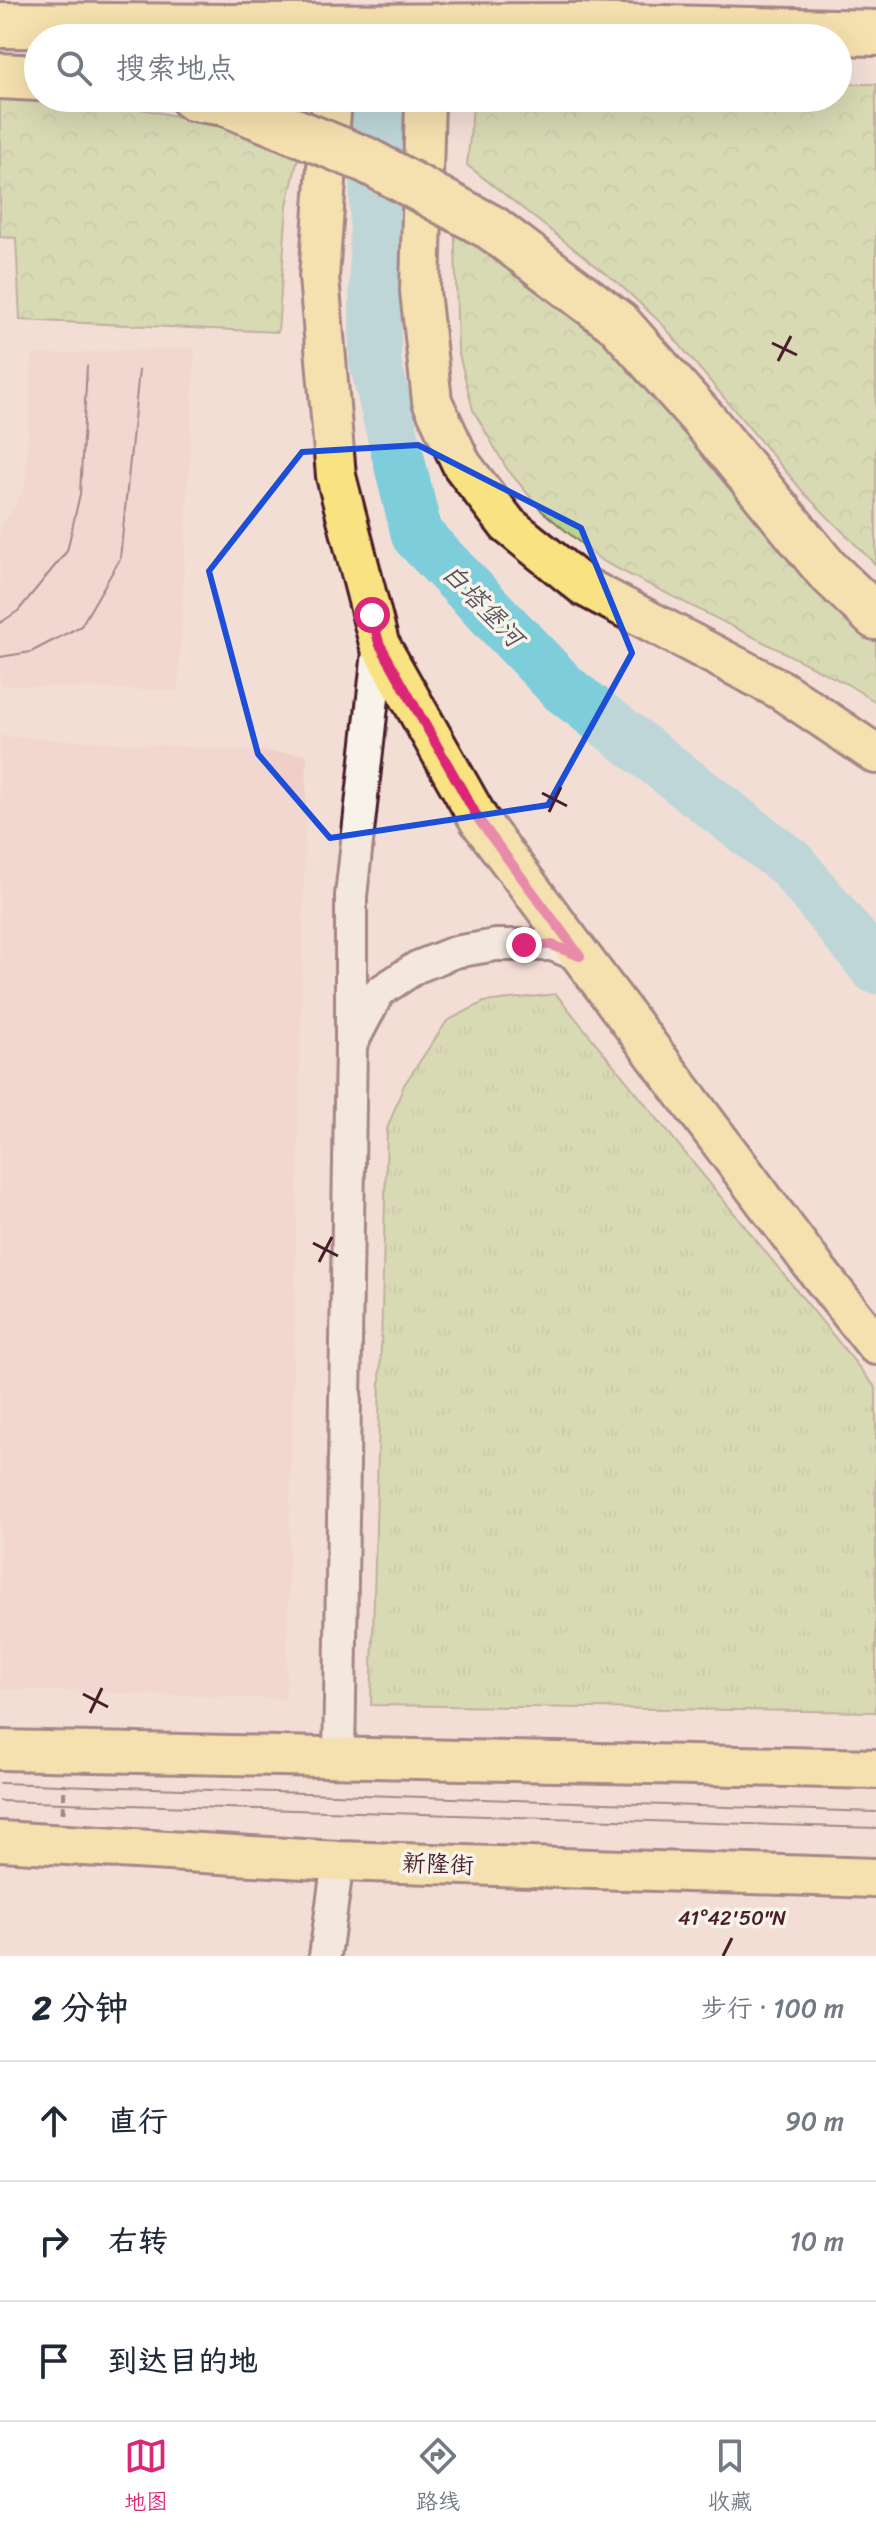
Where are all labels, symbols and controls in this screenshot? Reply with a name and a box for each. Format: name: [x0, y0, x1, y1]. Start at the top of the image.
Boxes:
search box: [24, 24, 852, 112]
text: 搜索地点: [116, 41, 236, 95]
icon: search: [52, 46, 96, 90]
water label: 白塔堡河: [430, 552, 538, 661]
route start: [354, 597, 390, 633]
route end: [506, 927, 542, 963]
street label: 新隆街: [401, 1842, 475, 1886]
text: 41°42'50"N: [678, 1901, 786, 1936]
text: 2 分钟: [32, 1978, 128, 2038]
text: 步行 · 100 m: [701, 1985, 844, 2031]
text: 直行: [108, 2094, 168, 2148]
text: 90 m: [785, 2098, 844, 2144]
icon: ahead: [32, 2099, 76, 2143]
text: 右转: [108, 2214, 168, 2268]
text: 10 m: [790, 2218, 844, 2264]
icon: right: [32, 2219, 76, 2263]
text: 到达目的地: [108, 2334, 258, 2388]
icon: arrive: [32, 2339, 76, 2383]
tab: 地图: [124, 2434, 168, 2521]
tab: 路线: [416, 2434, 460, 2521]
tab: 收藏: [708, 2434, 752, 2521]

